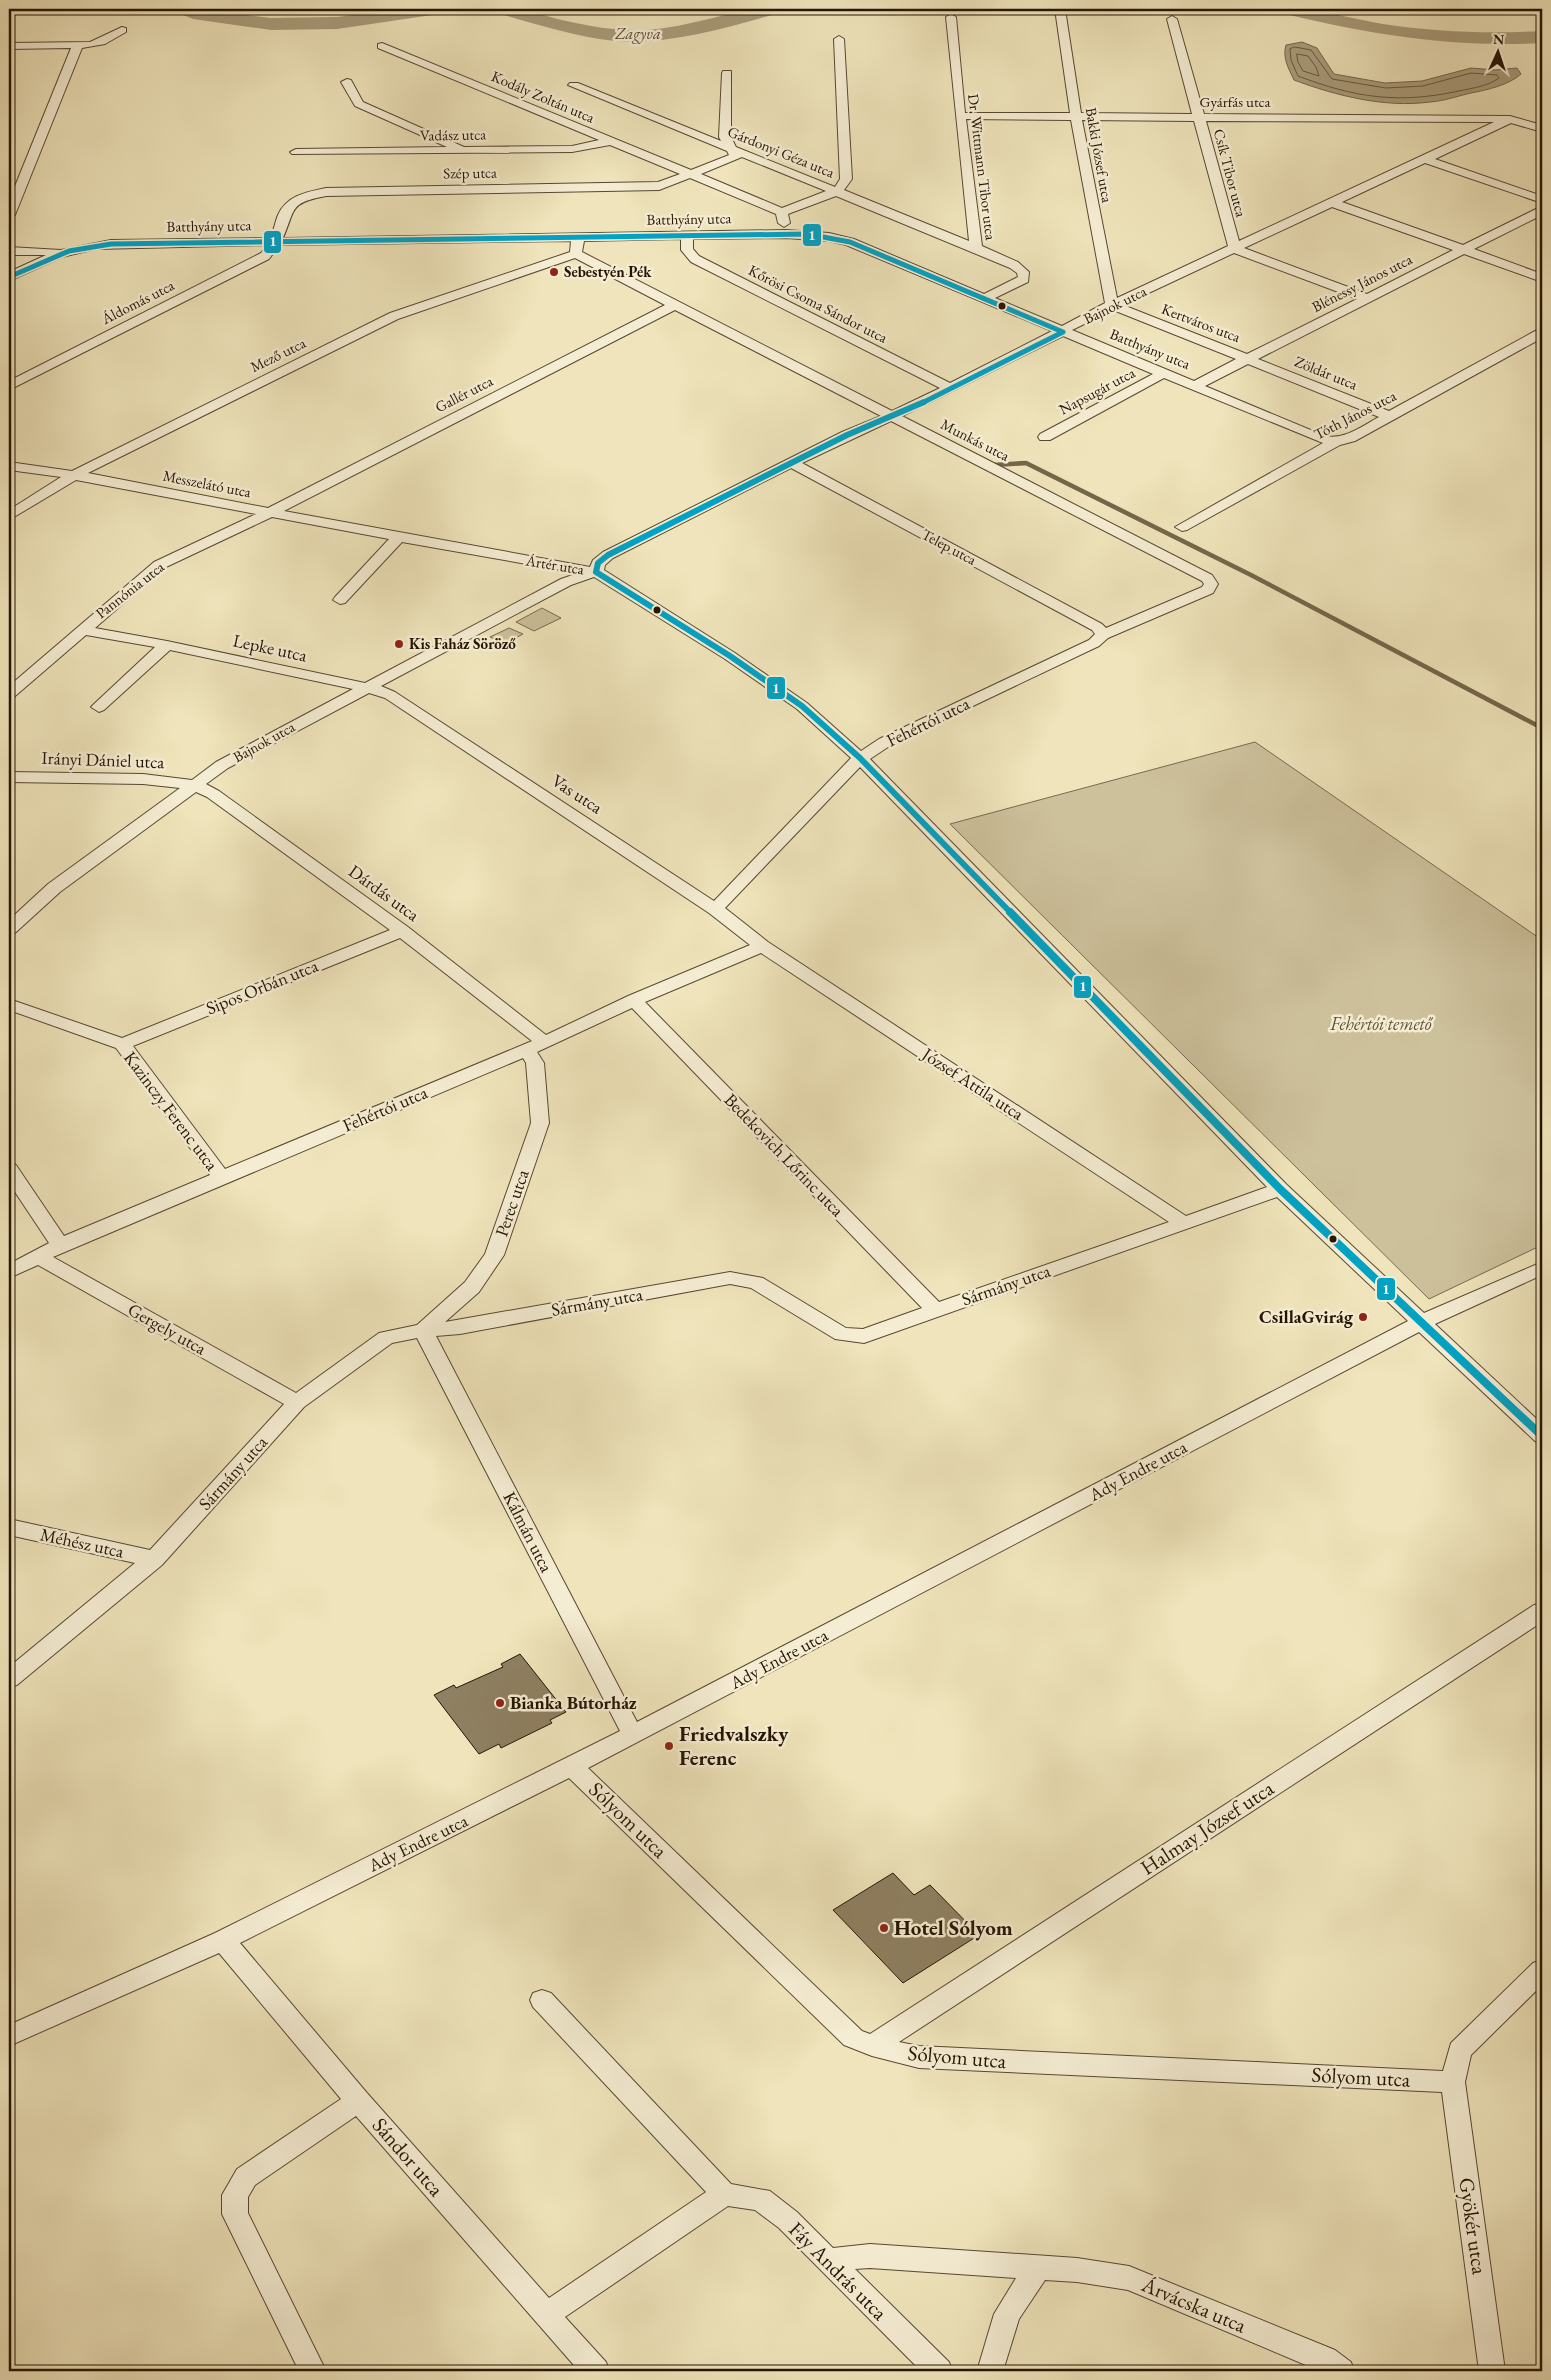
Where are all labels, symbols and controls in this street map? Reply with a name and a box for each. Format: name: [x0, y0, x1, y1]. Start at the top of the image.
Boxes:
water label: Zagyva: [614, 23, 661, 44]
north arrow: [1474, 28, 1524, 78]
text: N: [1493, 30, 1505, 48]
street label: Kodály Zoltán utca: [489, 66, 598, 127]
street label: Gyárfás utca: [1200, 92, 1271, 111]
street label: Dr. Wittmann Tibor utca: [964, 93, 1001, 241]
street label: Bakki József utca: [1082, 106, 1117, 204]
street label: Gárdonyi Géza utca: [725, 121, 837, 182]
street label: Vadász utca: [420, 124, 486, 145]
street label: Csík Tibor utca: [1210, 127, 1251, 219]
street label: Szép utca: [443, 163, 497, 182]
street label: Batthyány utca: [646, 208, 732, 229]
street label: Batthyány utca: [166, 215, 252, 236]
line badge: 1: [802, 223, 822, 247]
text: 1: [808, 226, 816, 244]
line badge: 1: [263, 230, 282, 254]
text: 1: [269, 232, 277, 250]
street label: Blénessy János utca: [1308, 249, 1415, 316]
street label: Kőrösi Csoma Sándor utca: [746, 260, 891, 347]
place label: Sebestyén Pék: [564, 262, 652, 281]
marker: Sebestyén Pék: [548, 266, 560, 278]
street label: Áldomás utca: [97, 275, 177, 328]
street label: Bajnok utca: [1080, 281, 1149, 328]
street label: Kertváros utca: [1159, 299, 1243, 346]
unlabelled marker: [997, 301, 1007, 311]
street label: Batthyány utca: [1107, 324, 1193, 373]
street label: Mező utca: [247, 333, 309, 376]
street label: Zöldár utca: [1292, 351, 1360, 394]
street label: Napsugár utca: [1055, 363, 1138, 419]
street label: Gallér utca: [432, 371, 496, 416]
street label: Tóth János utca: [1310, 386, 1399, 443]
street label: Munkás utca: [938, 414, 1013, 465]
street label: Messzelátó utca: [161, 466, 253, 501]
street label: Telep utca: [919, 524, 980, 569]
street label: Ártér utca: [524, 550, 585, 578]
street label: Pannónia utca: [92, 557, 168, 622]
unlabelled marker: [652, 605, 662, 615]
street label: Lepke utca: [231, 628, 310, 667]
place label: Kis Faház Söröző: [409, 634, 516, 653]
marker: Kis Faház Söröző: [393, 638, 405, 650]
line badge: 1: [766, 676, 786, 700]
text: 1: [772, 679, 780, 697]
street label: Fehértói utca: [882, 691, 974, 752]
street label: Bajnok utca: [230, 717, 298, 766]
street label: Irányi Dániel utca: [41, 746, 166, 773]
street label: Vas utca: [547, 769, 608, 819]
street label: Dárdás utca: [344, 859, 425, 926]
street label: Sipos Orbán utca: [202, 953, 322, 1019]
line badge: 1: [1073, 975, 1092, 999]
text: 1: [1079, 977, 1087, 995]
park label: Fehértói temető: [1329, 1012, 1434, 1035]
street label: József Attila utca: [917, 1041, 1029, 1125]
street label: Kazinczy Ferenc utca: [119, 1046, 224, 1176]
street label: Fehértói utca: [339, 1080, 431, 1137]
street label: Bedekovich Lőrinc utca: [720, 1088, 850, 1222]
street label: Perec utca: [489, 1166, 534, 1239]
unlabelled marker: [1328, 1234, 1338, 1244]
street label: Sármány utca: [958, 1258, 1054, 1310]
line badge: 1: [1376, 1277, 1396, 1301]
text: 1: [1382, 1280, 1390, 1298]
street label: Sármány utca: [549, 1282, 645, 1321]
street label: Gergely utca: [124, 1298, 211, 1360]
place label: CsillaGvirág: [1259, 1305, 1354, 1328]
marker: CsillaGvirág: [1357, 1311, 1369, 1323]
street label: Sármány utca: [193, 1430, 273, 1515]
street label: Ady Endre utca: [1084, 1435, 1191, 1506]
street label: Kálmán utca: [498, 1488, 559, 1577]
street label: Méhész utca: [38, 1522, 127, 1563]
street label: Ady Endre utca: [725, 1623, 832, 1694]
place label: Bianka Bútorház: [510, 1691, 637, 1714]
marker: Bianka Bútorház: [494, 1697, 506, 1709]
place label: Friedvalszky Ferenc: [679, 1720, 789, 1771]
marker: Friedvalszky Ferenc: [663, 1740, 675, 1752]
street label: Halmay József utca: [1135, 1774, 1279, 1881]
street label: Sólyom utca: [583, 1776, 674, 1864]
street label: Ady Endre utca: [363, 1808, 472, 1877]
place label: Hotel Sólyom: [894, 1914, 1013, 1941]
marker: Hotel Sólyom: [878, 1922, 890, 1934]
street label: Sólyom utca: [907, 2039, 1008, 2074]
street label: Sólyom utca: [1311, 2060, 1412, 2093]
street label: Sándor utca: [367, 2112, 450, 2202]
street label: Gyökér utca: [1453, 2176, 1494, 2277]
street label: Fáy András utca: [783, 2216, 894, 2326]
street label: Árvácska utca: [1137, 2270, 1251, 2339]

